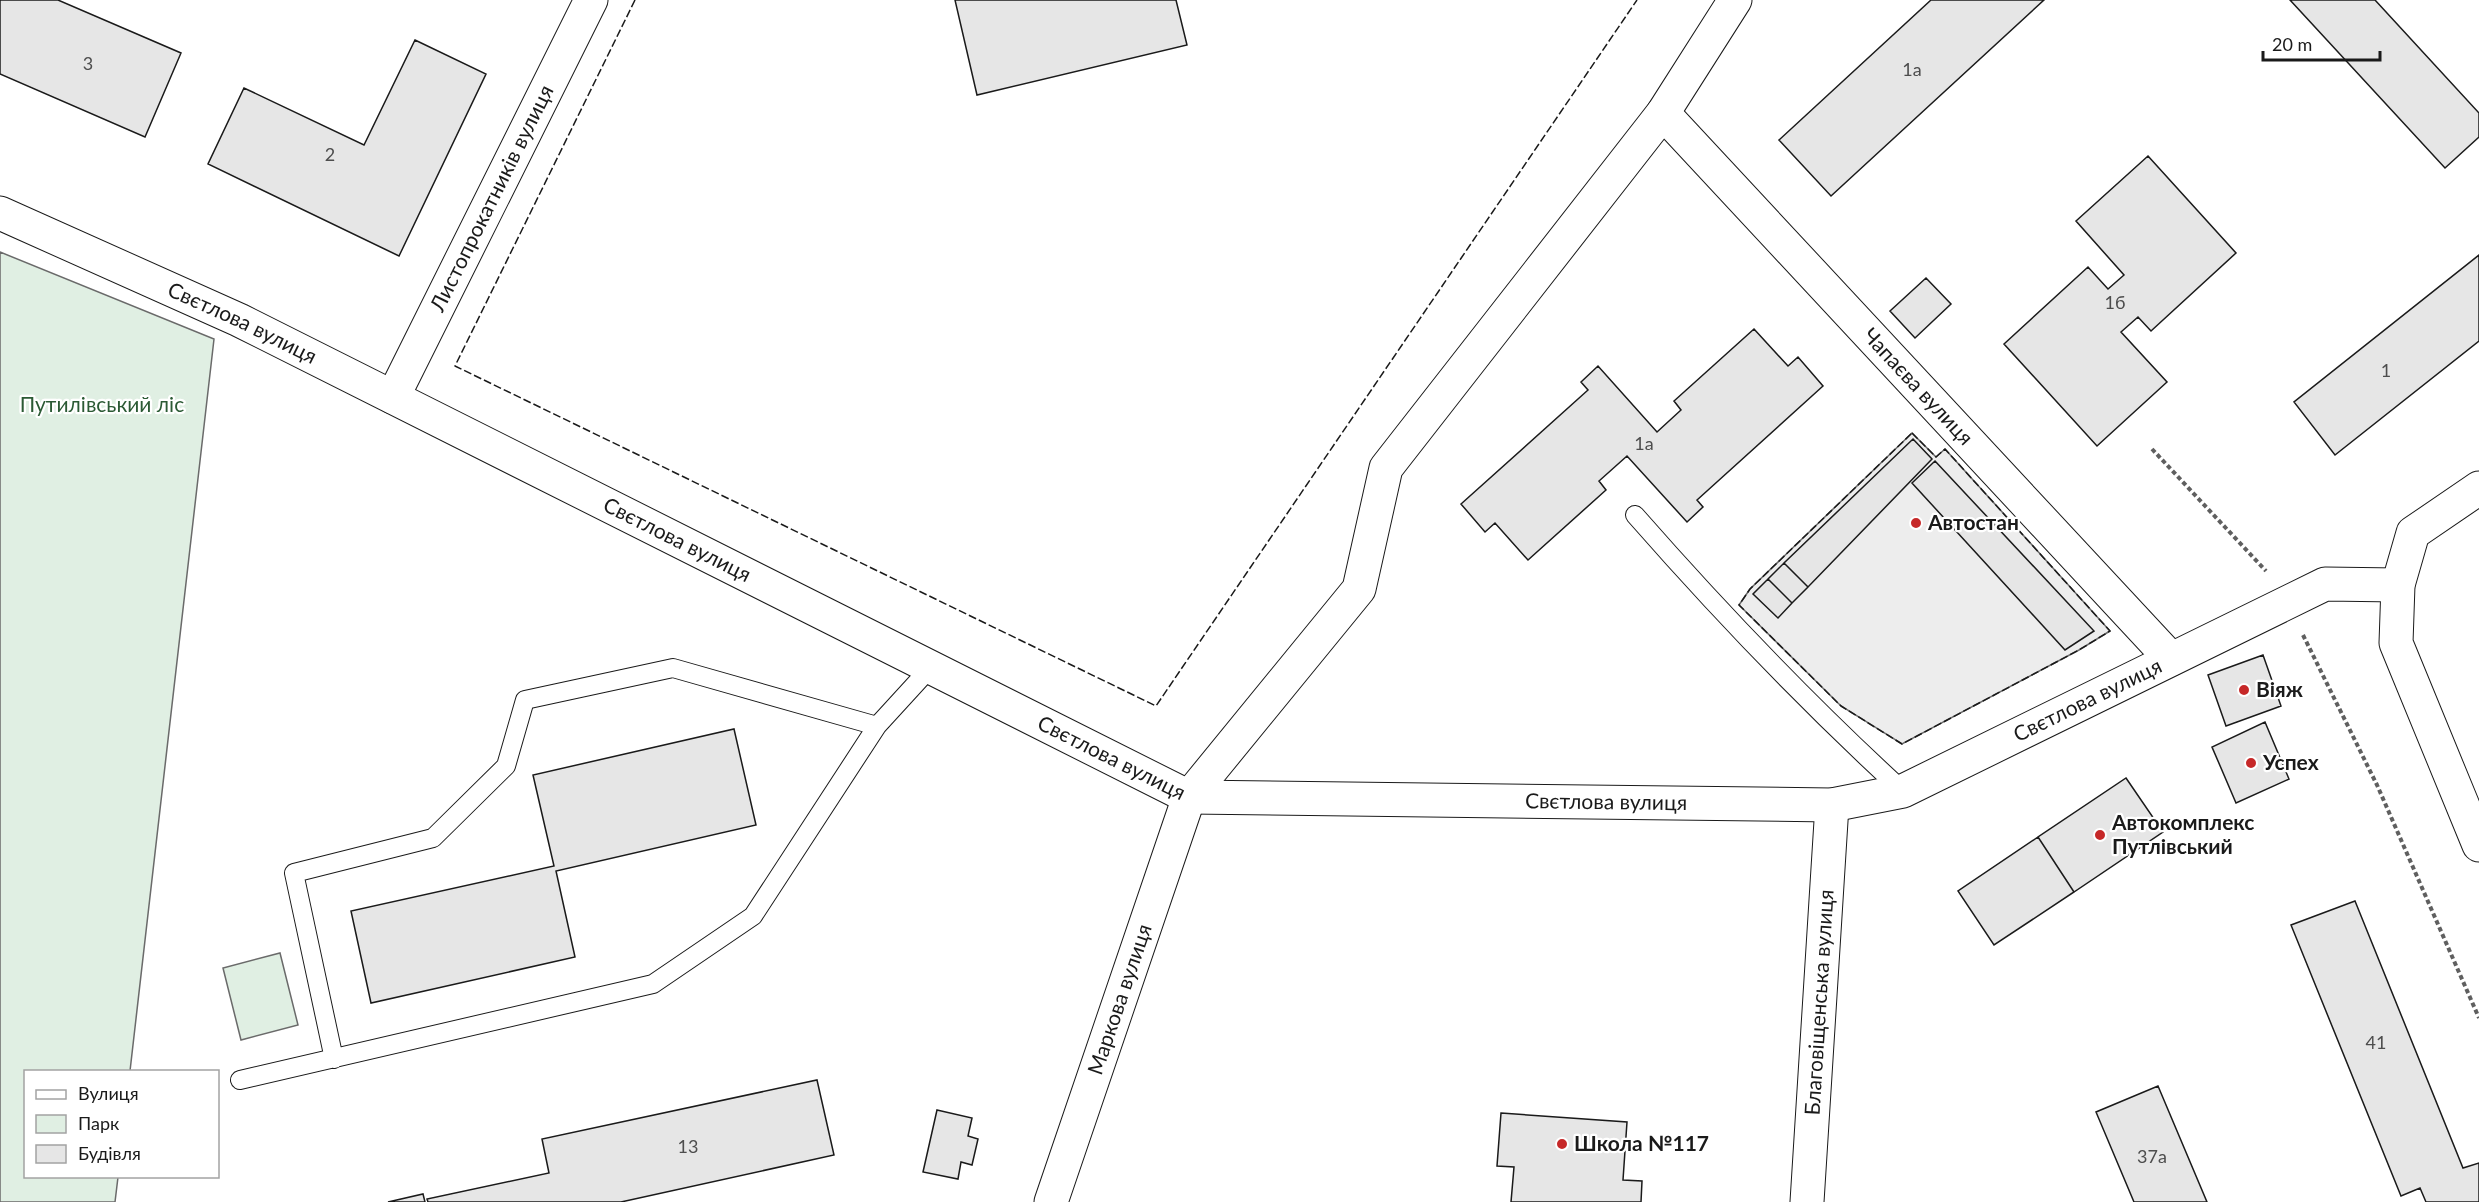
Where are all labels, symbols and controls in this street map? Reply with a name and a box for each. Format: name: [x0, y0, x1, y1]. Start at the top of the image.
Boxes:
scale bar: [2263, 24, 2380, 62]
text: 20 m: [2272, 33, 2312, 55]
house number: 3: [83, 52, 93, 74]
house number: 1а: [1902, 58, 1922, 80]
street label: Листопрокатників вулиця: [423, 80, 558, 316]
house number: 2: [325, 143, 335, 165]
street label: Свєтлова вулиця: [164, 276, 321, 368]
house number: 1б: [2105, 291, 2125, 313]
street label: Чапаєва вулиця: [1859, 322, 1979, 449]
house number: 1: [2381, 359, 2391, 381]
park label: Путилівський ліс: [20, 391, 184, 416]
house number: 1а: [1634, 432, 1654, 454]
street label: Свєтлова вулиця: [600, 491, 756, 586]
place label: Автостан: [1927, 509, 2019, 534]
marker: Автостан: [1909, 516, 1923, 530]
street label: Свєтлова вулиця: [2009, 652, 2165, 746]
place label: Віяж: [2256, 676, 2303, 701]
marker: Віяж: [2237, 683, 2251, 697]
street label: Свєтлова вулиця: [1034, 709, 1190, 804]
place label: Успех: [2262, 749, 2319, 774]
marker: Успех: [2244, 756, 2258, 770]
street label: Свєтлова вулиця: [1525, 787, 1687, 814]
place label: Автокомплекс Путлівський: [2111, 809, 2254, 858]
marker: Автокомплекс Путлівський: [2093, 828, 2107, 842]
street label: Благовіщенська вулиця: [1798, 889, 1838, 1116]
street label: Маркова вулиця: [1081, 920, 1156, 1078]
house number: 41: [2366, 1031, 2386, 1053]
legend: [24, 1070, 219, 1178]
text: Вулиця: [78, 1082, 139, 1104]
text: Парк: [78, 1112, 120, 1134]
place label: Школа №117: [1574, 1130, 1709, 1155]
house number: 13: [678, 1135, 698, 1157]
marker: Школа №117: [1555, 1137, 1569, 1151]
text: Будівля: [78, 1142, 141, 1164]
house number: 37а: [2137, 1145, 2167, 1167]

